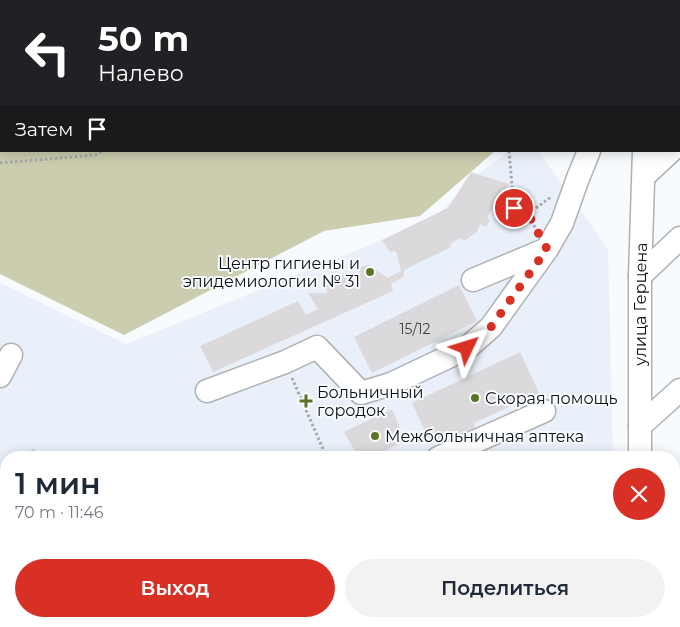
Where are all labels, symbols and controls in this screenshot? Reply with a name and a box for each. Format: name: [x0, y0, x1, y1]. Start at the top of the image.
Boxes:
text: 50 m: [98, 17, 189, 60]
icon: left: [15, 20, 80, 85]
text: Налево: [98, 60, 184, 87]
icon: arrive: [83, 115, 111, 143]
text: Затем: [15, 118, 73, 141]
pin: [493, 187, 535, 229]
icon: arrive: [500, 194, 528, 222]
street label: улица Герцена: [631, 242, 651, 367]
place label: Центр гигиены и эпидемиологии № 31: [183, 254, 360, 291]
marker: Центр гигиены и эпидемиологии № 31: [364, 266, 376, 278]
house number: 15/12: [399, 320, 431, 338]
position arrow: [440, 321, 492, 373]
place label: Больничный городок: [317, 383, 424, 420]
place label: Скорая помощь: [485, 389, 617, 408]
marker: Скорая помощь: [469, 392, 481, 404]
marker: Больничный городок: [299, 394, 313, 408]
place label: Межбольничная аптека: [385, 427, 584, 446]
marker: Межбольничная аптека: [369, 430, 381, 442]
text: 1 мин: [15, 465, 101, 502]
button: close: [613, 468, 665, 520]
text: 70 m · 11:46: [15, 503, 104, 522]
button: Выход: [15, 559, 335, 617]
button: Поделиться: [345, 559, 665, 617]

